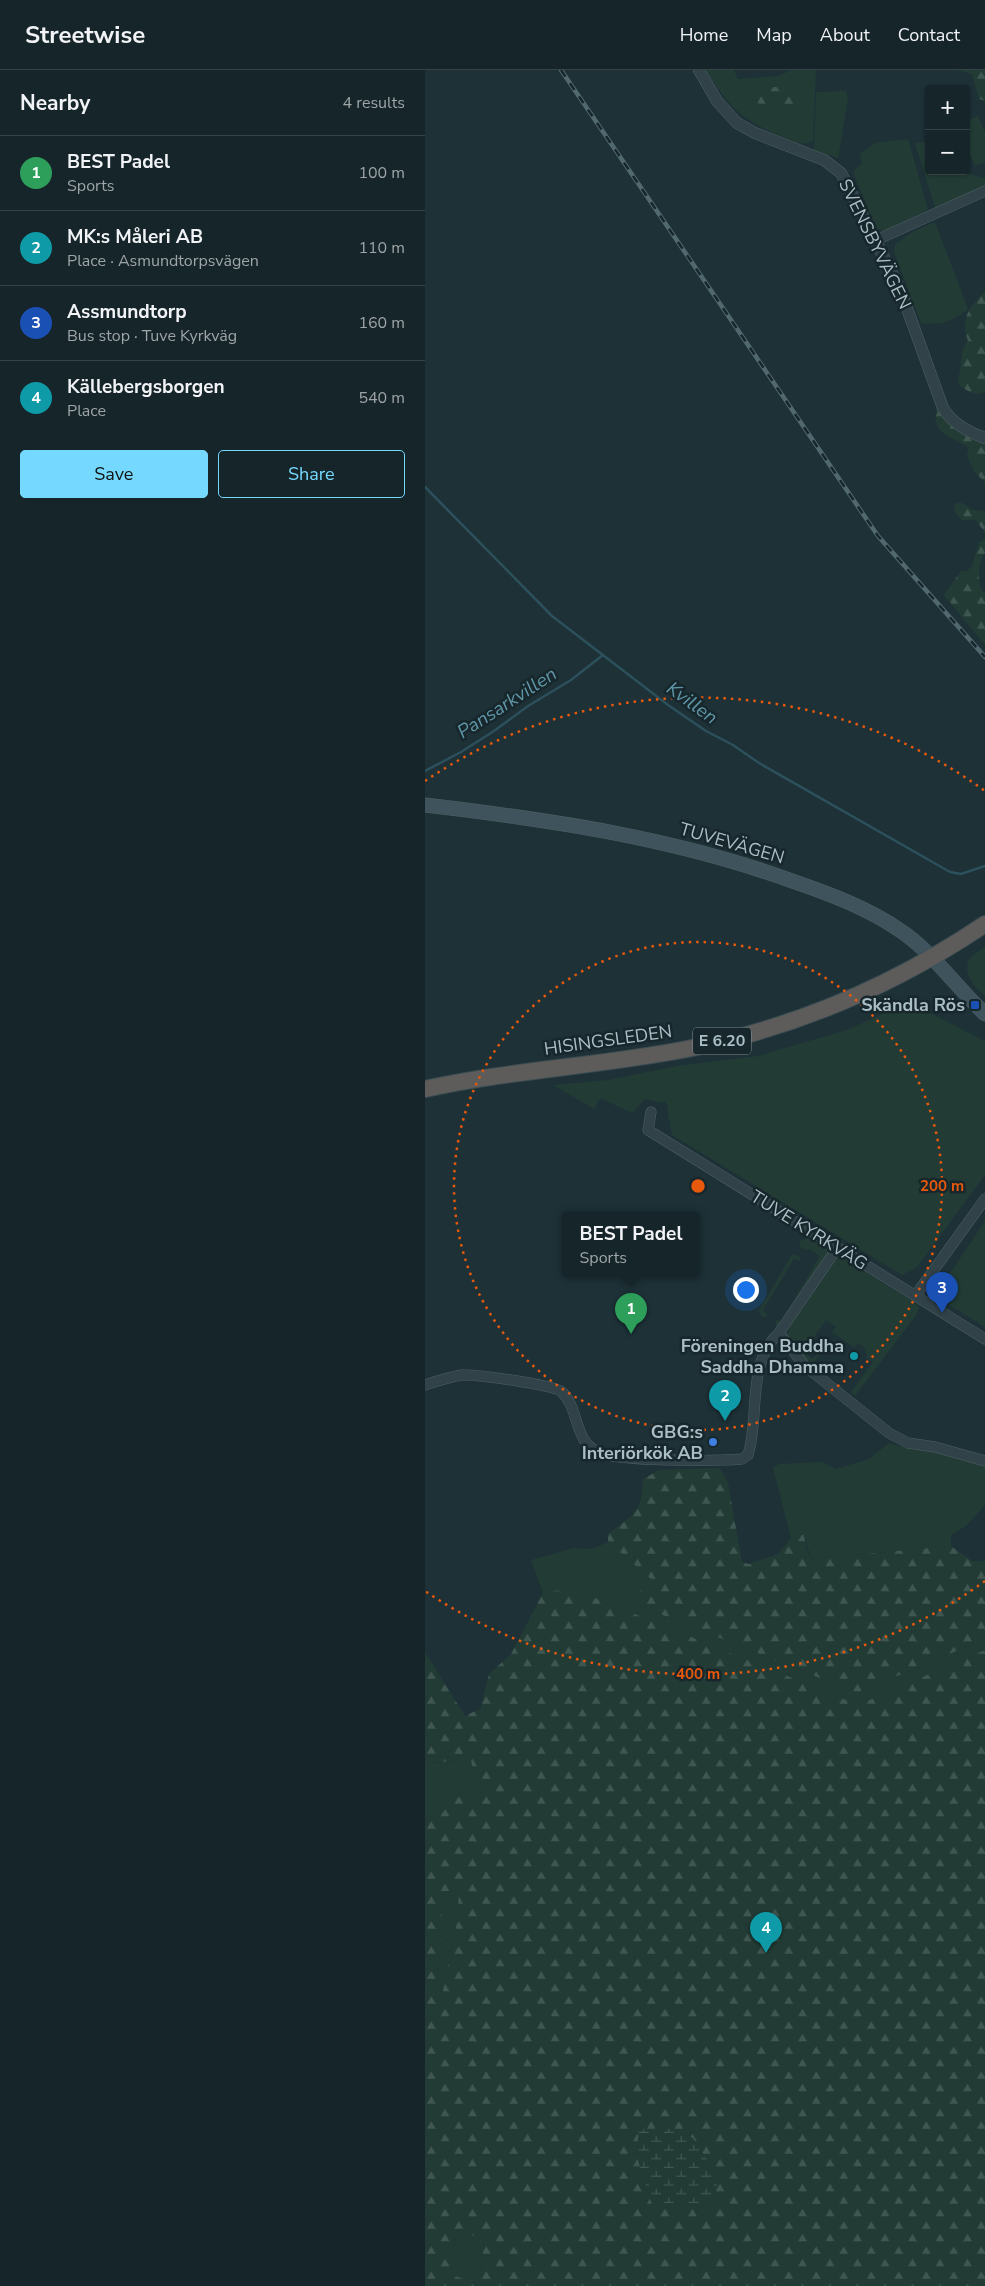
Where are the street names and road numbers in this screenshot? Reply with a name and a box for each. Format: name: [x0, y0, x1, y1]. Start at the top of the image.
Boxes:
street label: SVENSBYVÄGEN: [833, 175, 917, 313]
street label: TUVEVÄGEN: [677, 817, 787, 869]
street label: HISINGSLEDEN: [543, 1019, 673, 1061]
road number: E 6.20: [693, 1028, 751, 1054]
street label: TUVE KYRKVÄG: [746, 1184, 872, 1276]

